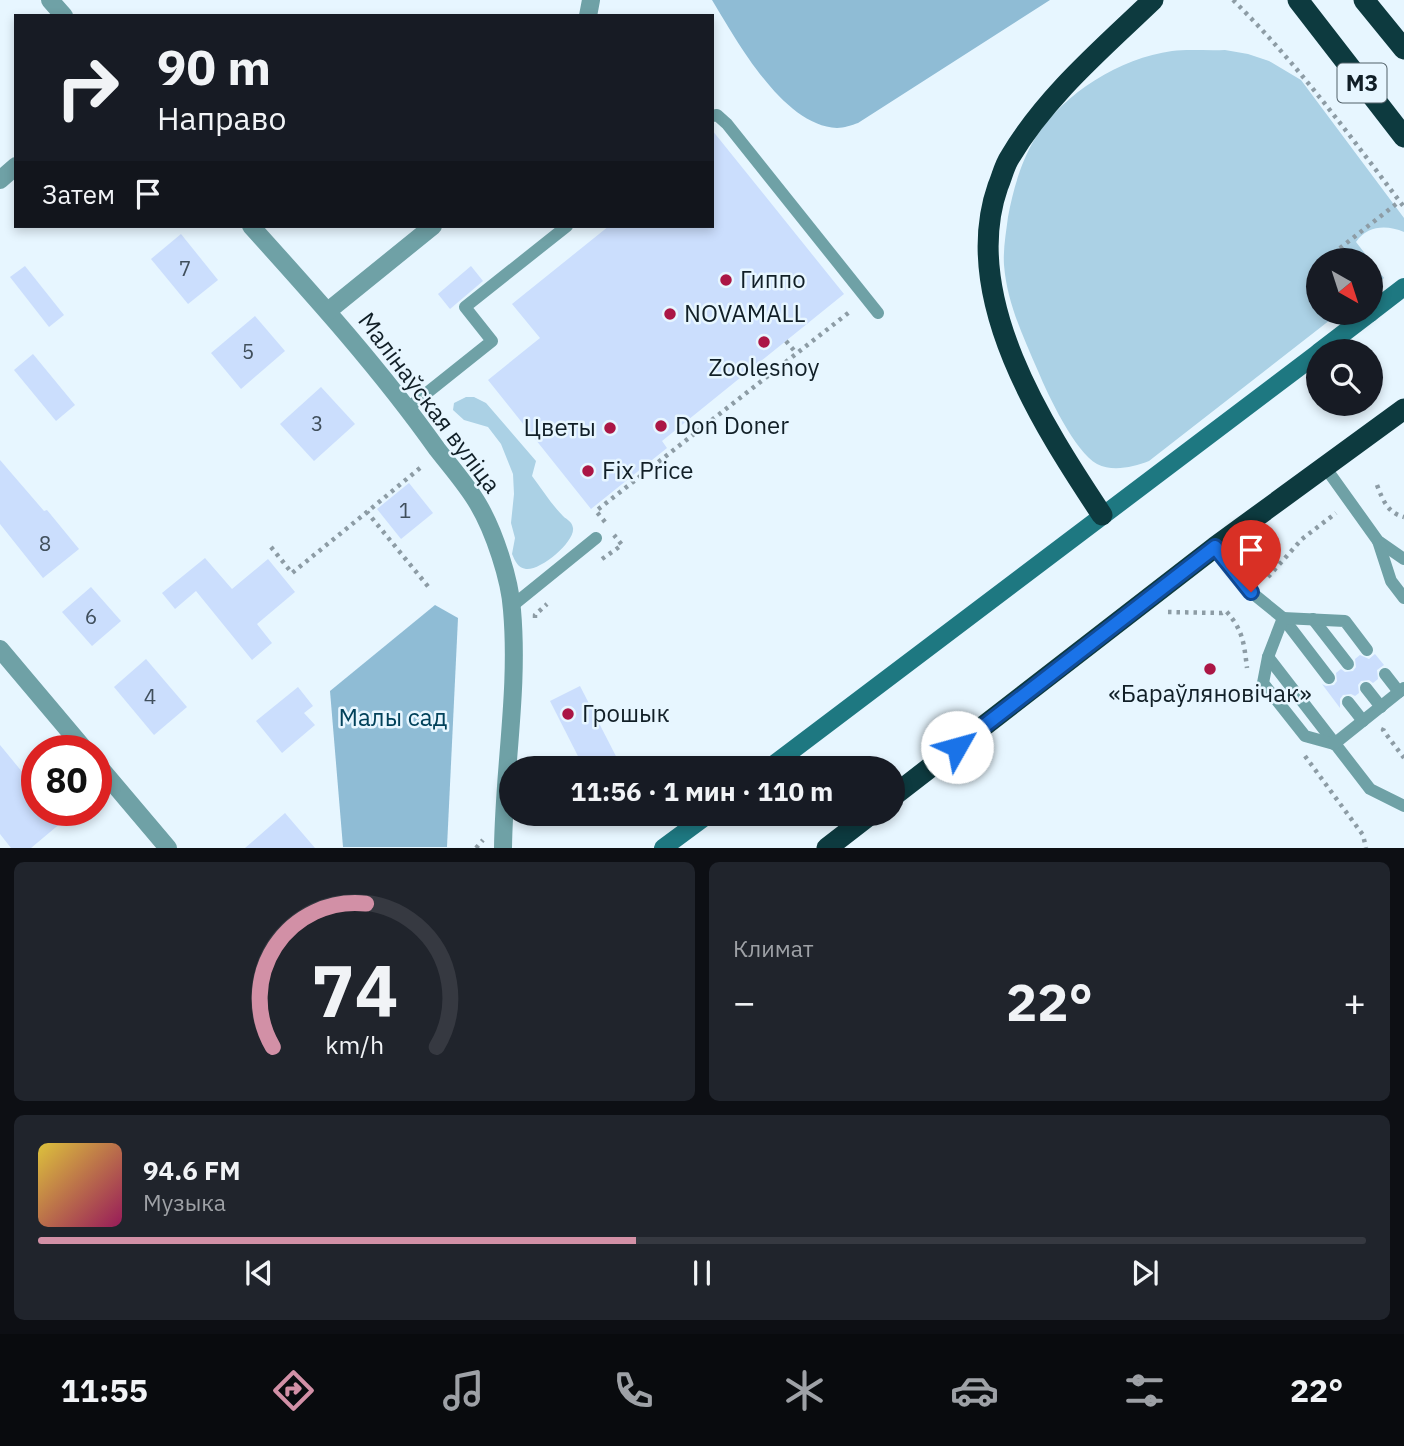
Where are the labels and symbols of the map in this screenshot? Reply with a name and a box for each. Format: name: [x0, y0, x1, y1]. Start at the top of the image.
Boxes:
road number: М3: [1338, 64, 1386, 102]
north arrow: [1306, 248, 1382, 326]
house number: 7: [179, 254, 191, 282]
place label: Гиппо: [740, 263, 806, 295]
marker: Гиппо: [718, 272, 734, 288]
place label: NOVAMALL: [684, 297, 806, 329]
street label: Малінаўская вуліца: [351, 306, 508, 499]
marker: NOVAMALL: [662, 306, 678, 322]
marker: Zoolesnoy: [756, 334, 772, 350]
house number: 5: [242, 337, 254, 365]
place label: Zoolesnoy: [709, 351, 820, 383]
house number: 3: [311, 409, 323, 437]
place label: Don Doner: [675, 409, 789, 441]
place label: Цветы: [524, 411, 596, 443]
marker: Don Doner: [653, 418, 669, 434]
marker: Цветы: [602, 420, 618, 436]
place label: Fix Price: [602, 454, 693, 486]
marker: Fix Price: [580, 463, 596, 479]
house number: 1: [399, 496, 411, 524]
pin: [1221, 520, 1281, 592]
house number: 8: [39, 529, 51, 557]
house number: 6: [85, 602, 97, 630]
marker: «Бараўляновічак»: [1202, 661, 1218, 677]
place label: «Бараўляновічак»: [1108, 677, 1312, 709]
house number: 4: [144, 682, 156, 710]
place label: Грошык: [582, 697, 670, 729]
park label: Малы сад: [339, 701, 447, 733]
marker: Грошык: [560, 706, 576, 722]
position arrow: [920, 710, 994, 784]
speed limit sign: 80: [21, 735, 112, 826]

